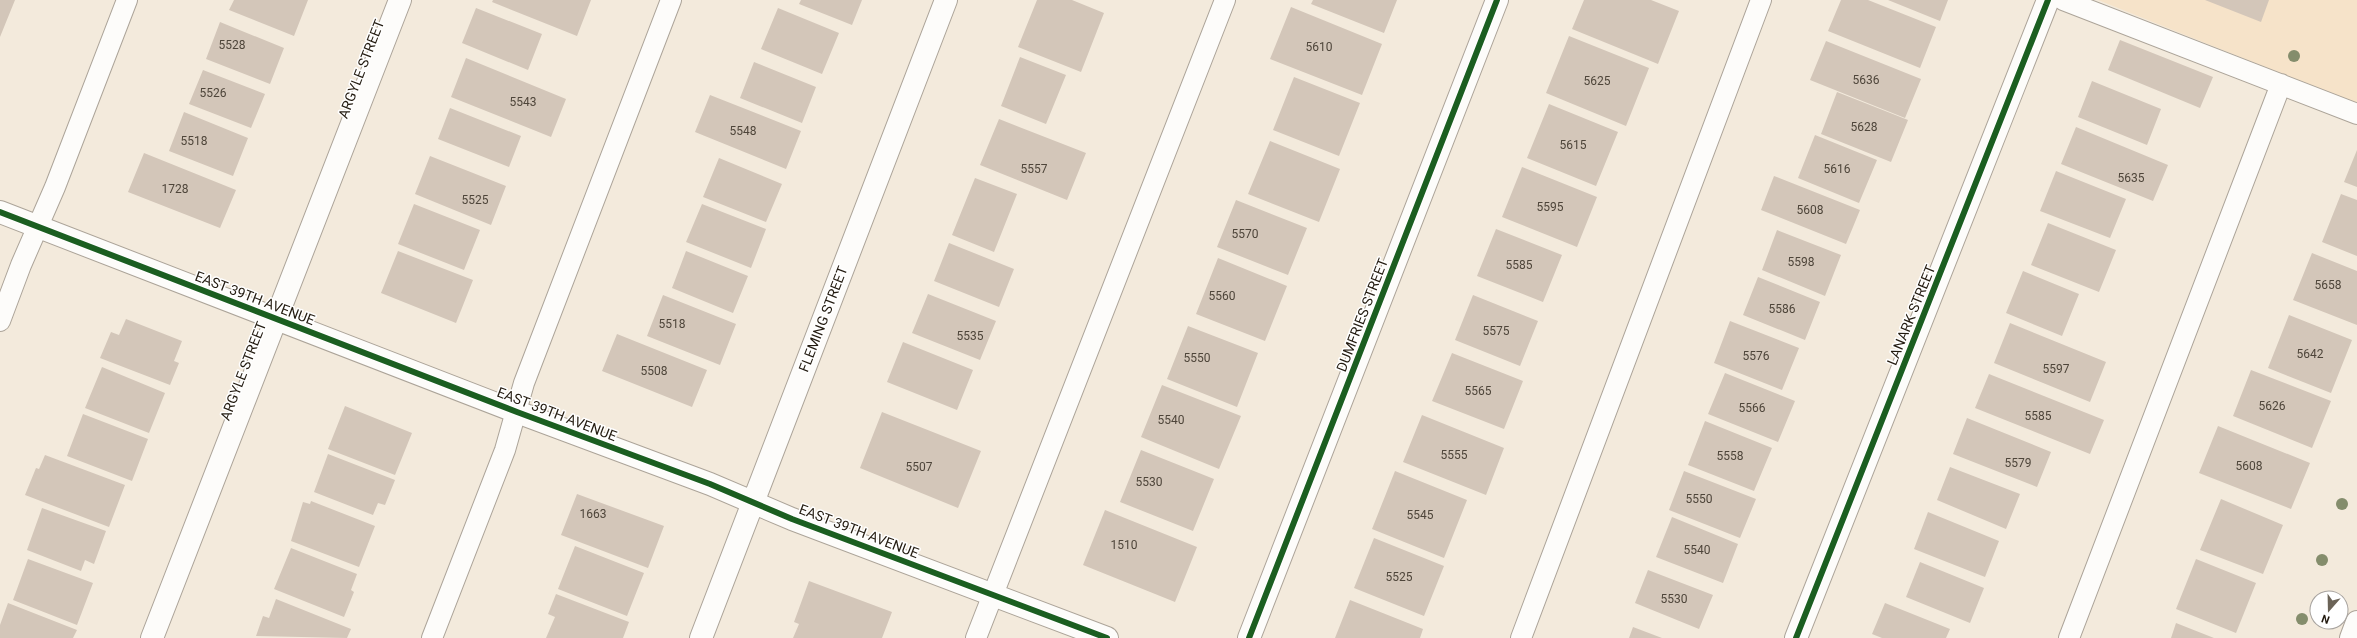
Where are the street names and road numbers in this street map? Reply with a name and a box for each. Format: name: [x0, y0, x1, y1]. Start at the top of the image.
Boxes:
street label: ARGYLE STREET: [335, 17, 387, 121]
street label: DUMFRIES STREET: [1333, 255, 1391, 374]
street label: LANARK STREET: [1884, 262, 1939, 367]
street label: FLEMING STREET: [795, 263, 851, 374]
street label: EAST 39TH AVENUE: [193, 268, 317, 328]
street label: ARGYLE STREET: [217, 319, 269, 423]
street label: EAST 39TH AVENUE: [495, 384, 619, 444]
street label: EAST 39TH AVENUE: [797, 501, 921, 561]

